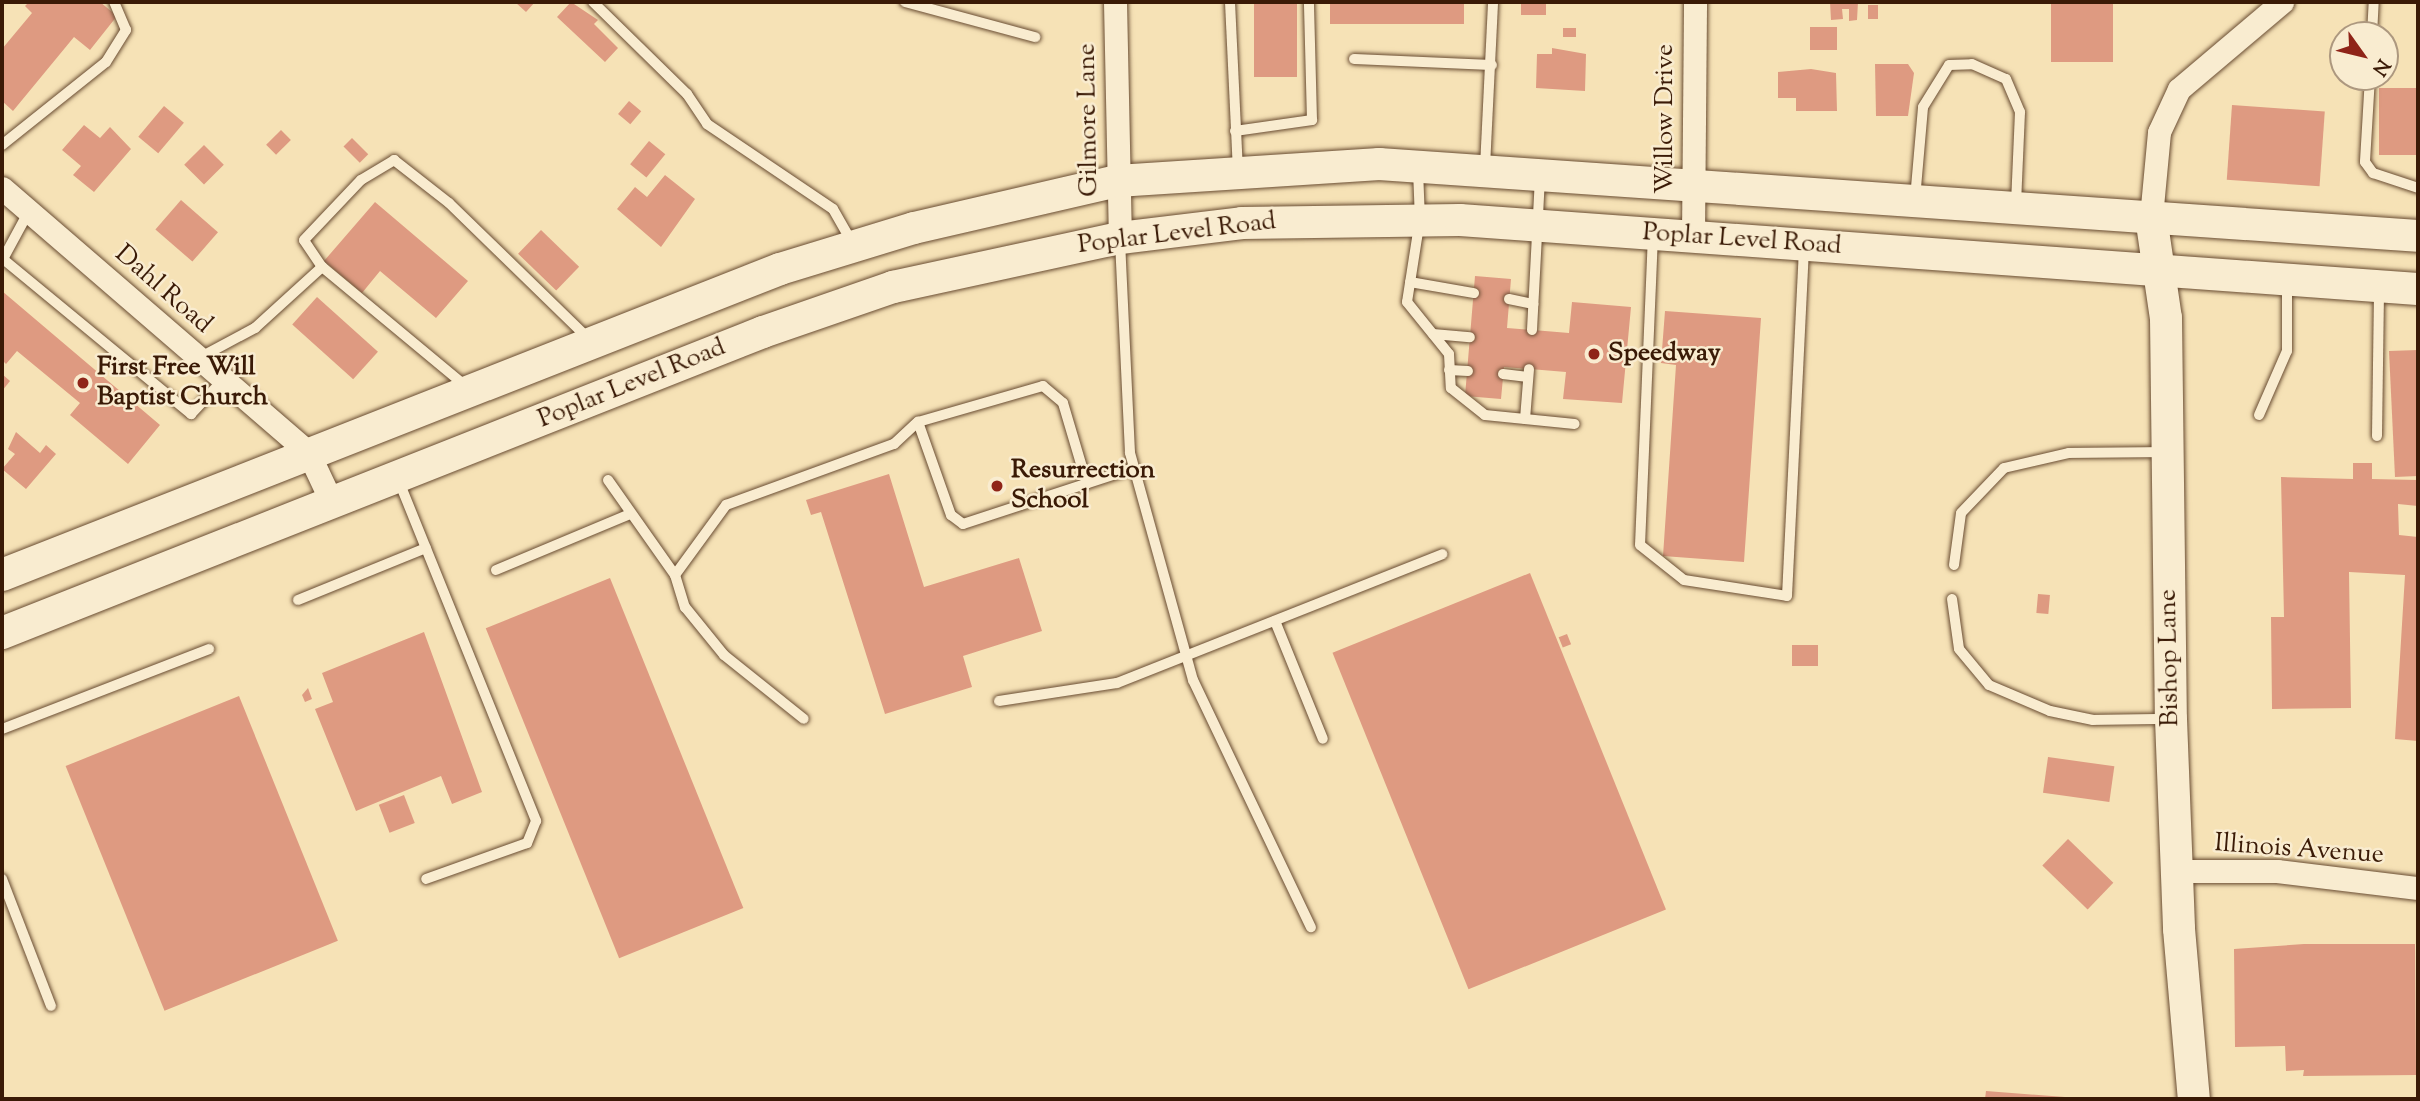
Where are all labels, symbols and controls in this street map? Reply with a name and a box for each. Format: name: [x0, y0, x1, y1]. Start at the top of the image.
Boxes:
north arrow: [2329, 21, 2399, 91]
street label: Gilmore Lane: [1072, 43, 1106, 197]
street label: Willow Drive: [1650, 44, 1682, 194]
text: N: [2365, 53, 2396, 81]
street label: Poplar Level Road: [1076, 206, 1278, 262]
street label: Poplar Level Road: [1641, 217, 1843, 263]
street label: Dahl Road: [108, 239, 218, 341]
street label: Poplar Level Road: [534, 332, 730, 436]
place label: Speedway: [1608, 338, 1721, 370]
marker: Speedway: [1586, 346, 1602, 362]
place label: First Free Will Baptist Church: [97, 352, 268, 414]
marker: First Free Will Baptist Church: [75, 375, 91, 391]
place label: Resurrection School: [1011, 455, 1155, 516]
marker: Resurrection School: [989, 478, 1005, 494]
street label: Bishop Lane: [2153, 589, 2187, 727]
street label: Illinois Avenue: [2213, 829, 2385, 871]

